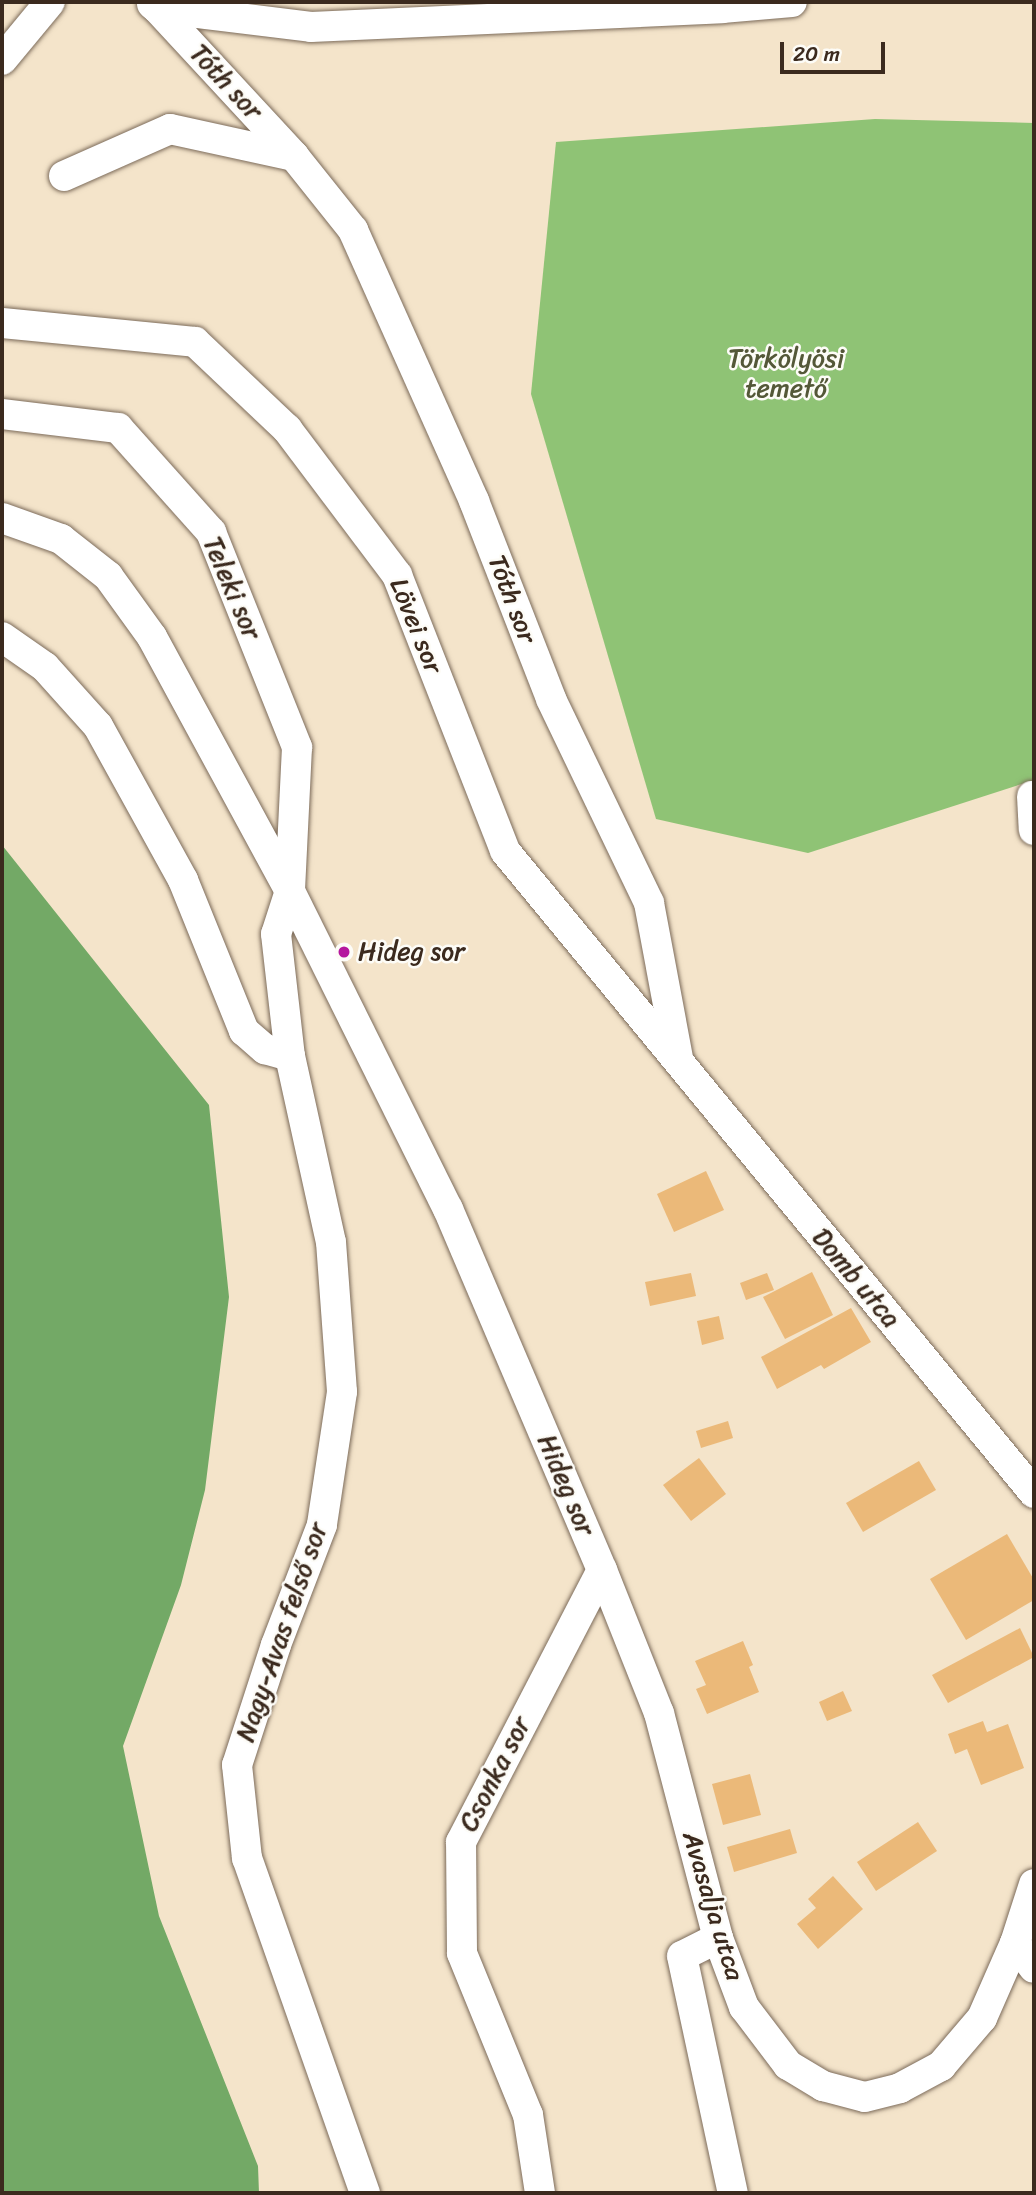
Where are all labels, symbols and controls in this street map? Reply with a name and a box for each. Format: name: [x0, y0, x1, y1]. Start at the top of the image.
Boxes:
scale bar: [784, 28, 889, 72]
text: 20 m: [793, 35, 840, 73]
street label: Tóth sor: [183, 37, 269, 127]
park label: Törkölyösi temető: [728, 343, 844, 404]
street label: Teleki sor: [196, 531, 268, 645]
street label: Tóth sor: [481, 550, 543, 648]
street label: Lövei sor: [383, 574, 449, 678]
place label: Hideg sor: [358, 936, 466, 968]
marker: Hideg sor: [336, 944, 352, 960]
street label: Domb utca: [805, 1222, 907, 1334]
street label: Hideg sor: [530, 1429, 602, 1541]
street label: Nagy-Avas felső sor: [230, 1518, 334, 1746]
street label: Csonka sor: [453, 1711, 537, 1837]
street label: Avasalja utca: [676, 1828, 750, 1984]

